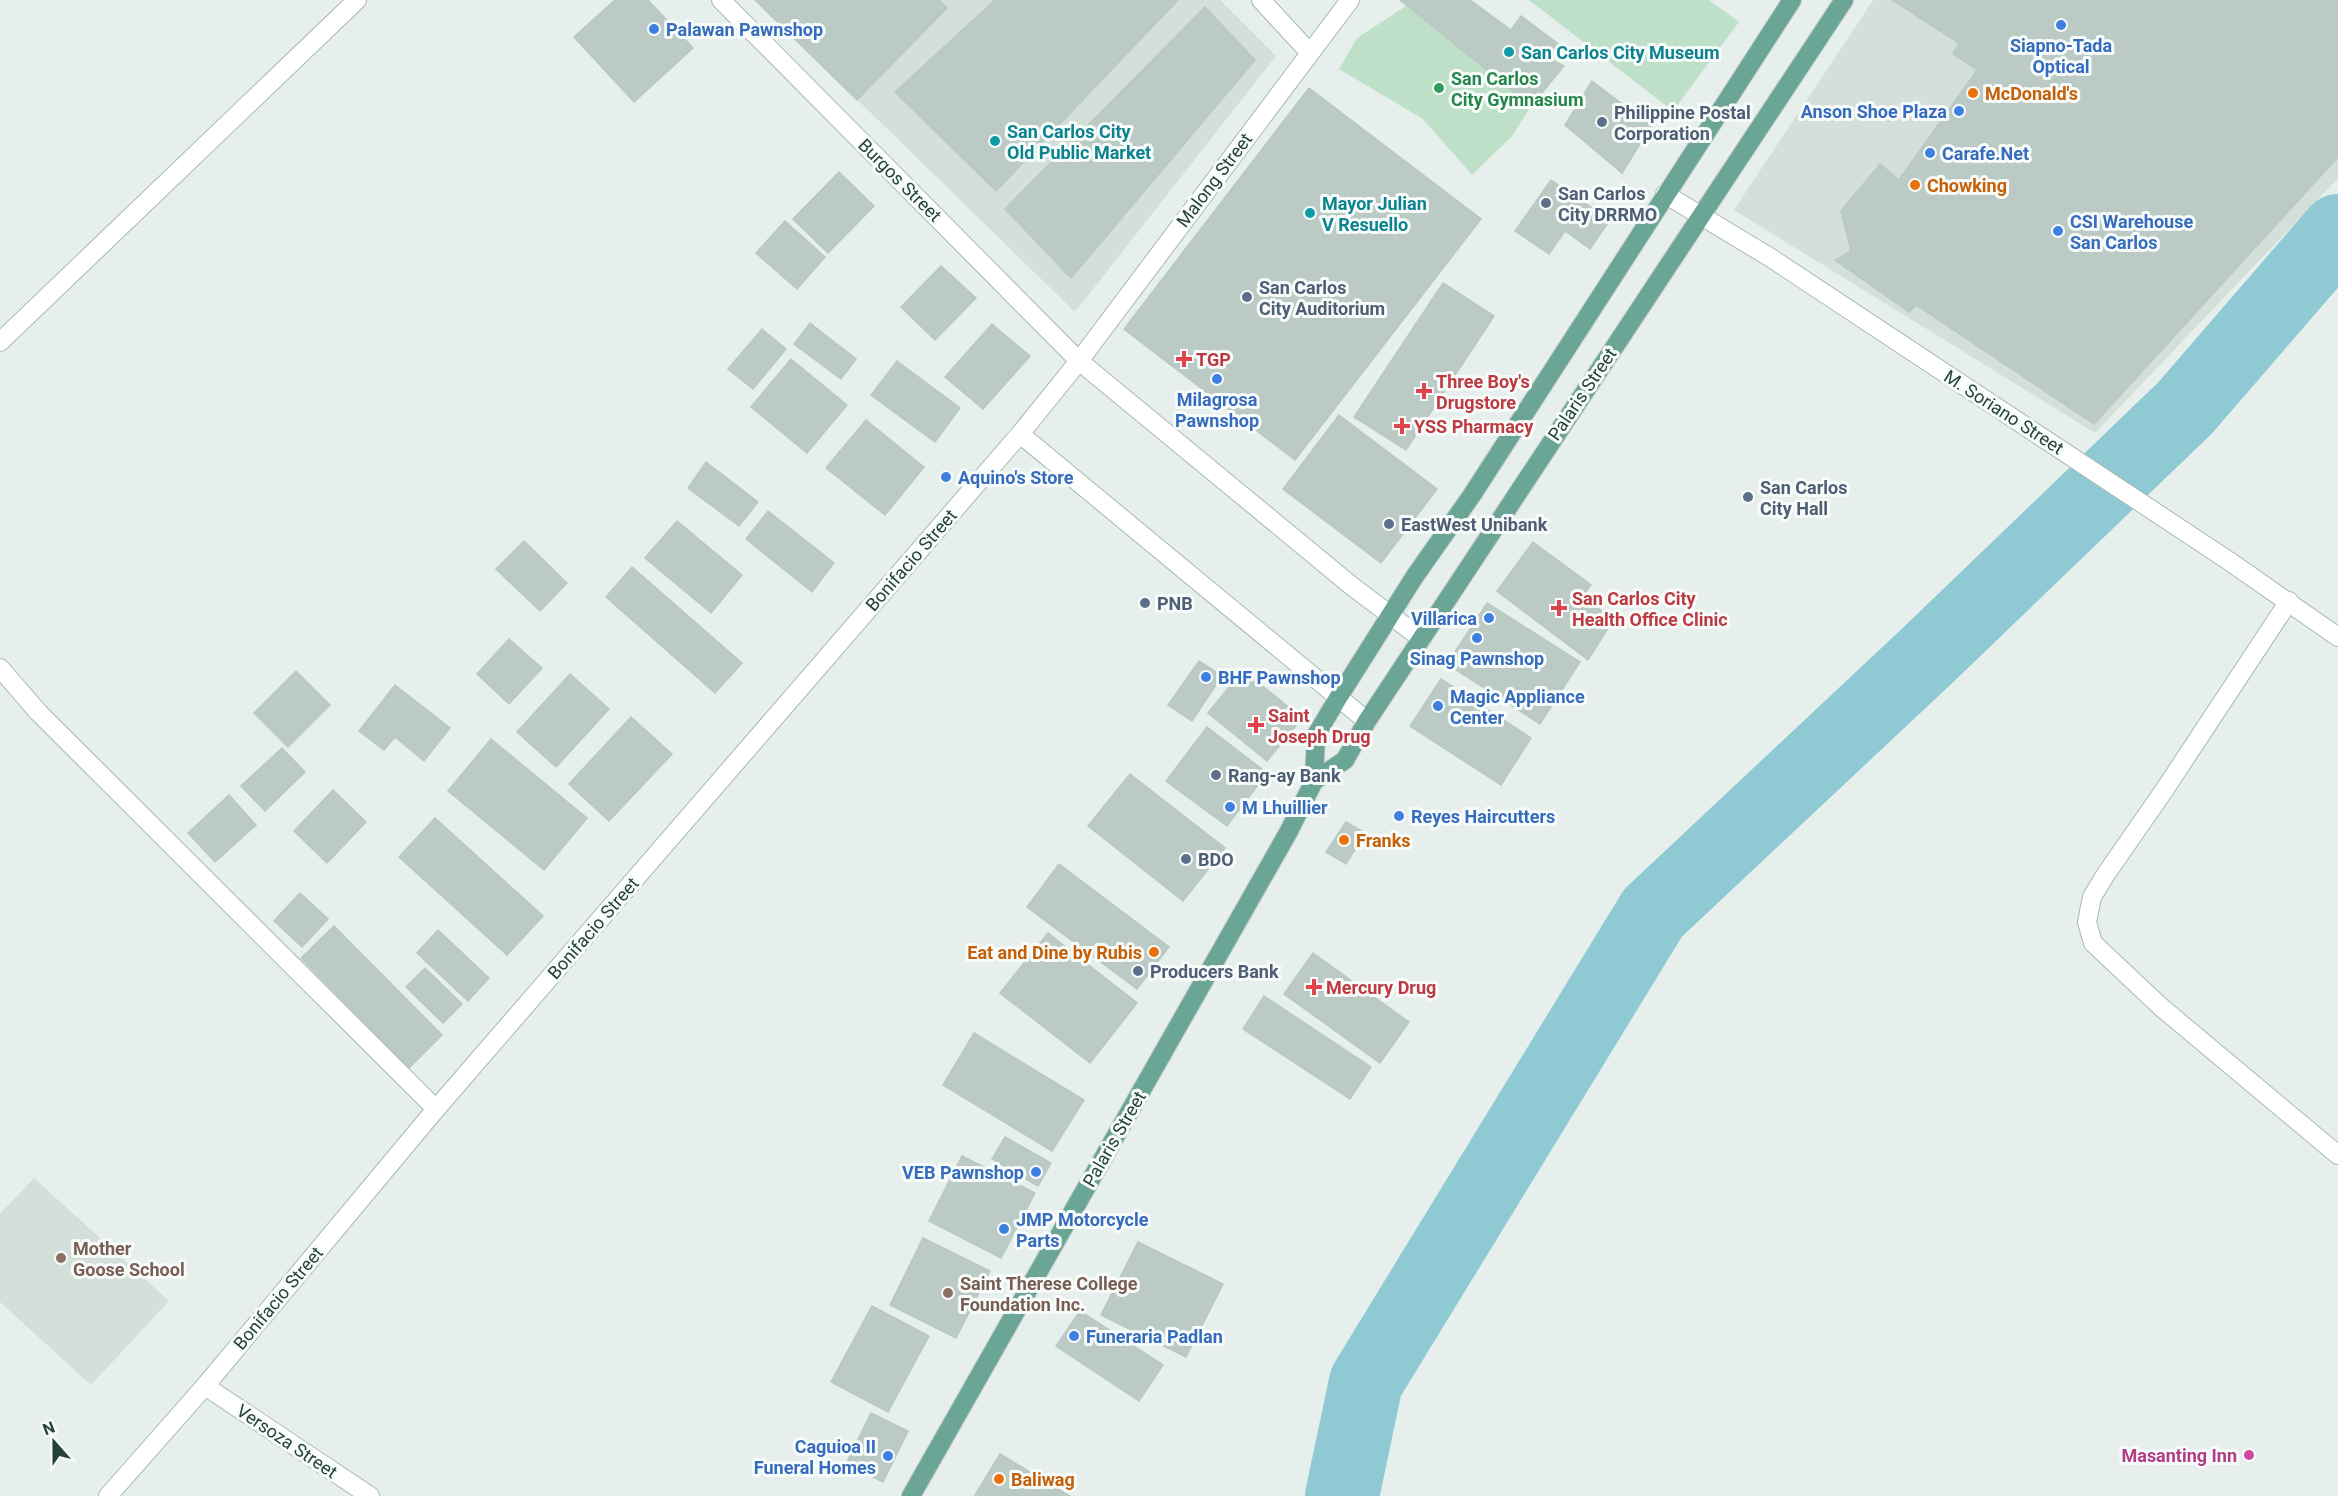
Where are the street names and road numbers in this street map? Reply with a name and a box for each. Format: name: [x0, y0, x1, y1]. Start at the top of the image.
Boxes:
street label: Malong Street: [1172, 129, 1256, 231]
street label: Burgos Street: [854, 134, 946, 226]
street label: Palaris Street: [1543, 344, 1621, 444]
street label: M. Soriano Street: [1940, 366, 2068, 459]
street label: Bonifacio Street: [861, 505, 961, 615]
street label: Bonifacio Street: [543, 873, 643, 983]
street label: Palaris Street: [1078, 1087, 1150, 1191]
street label: Bonifacio Street: [229, 1242, 327, 1354]
street label: Versoza Street: [233, 1400, 341, 1482]

